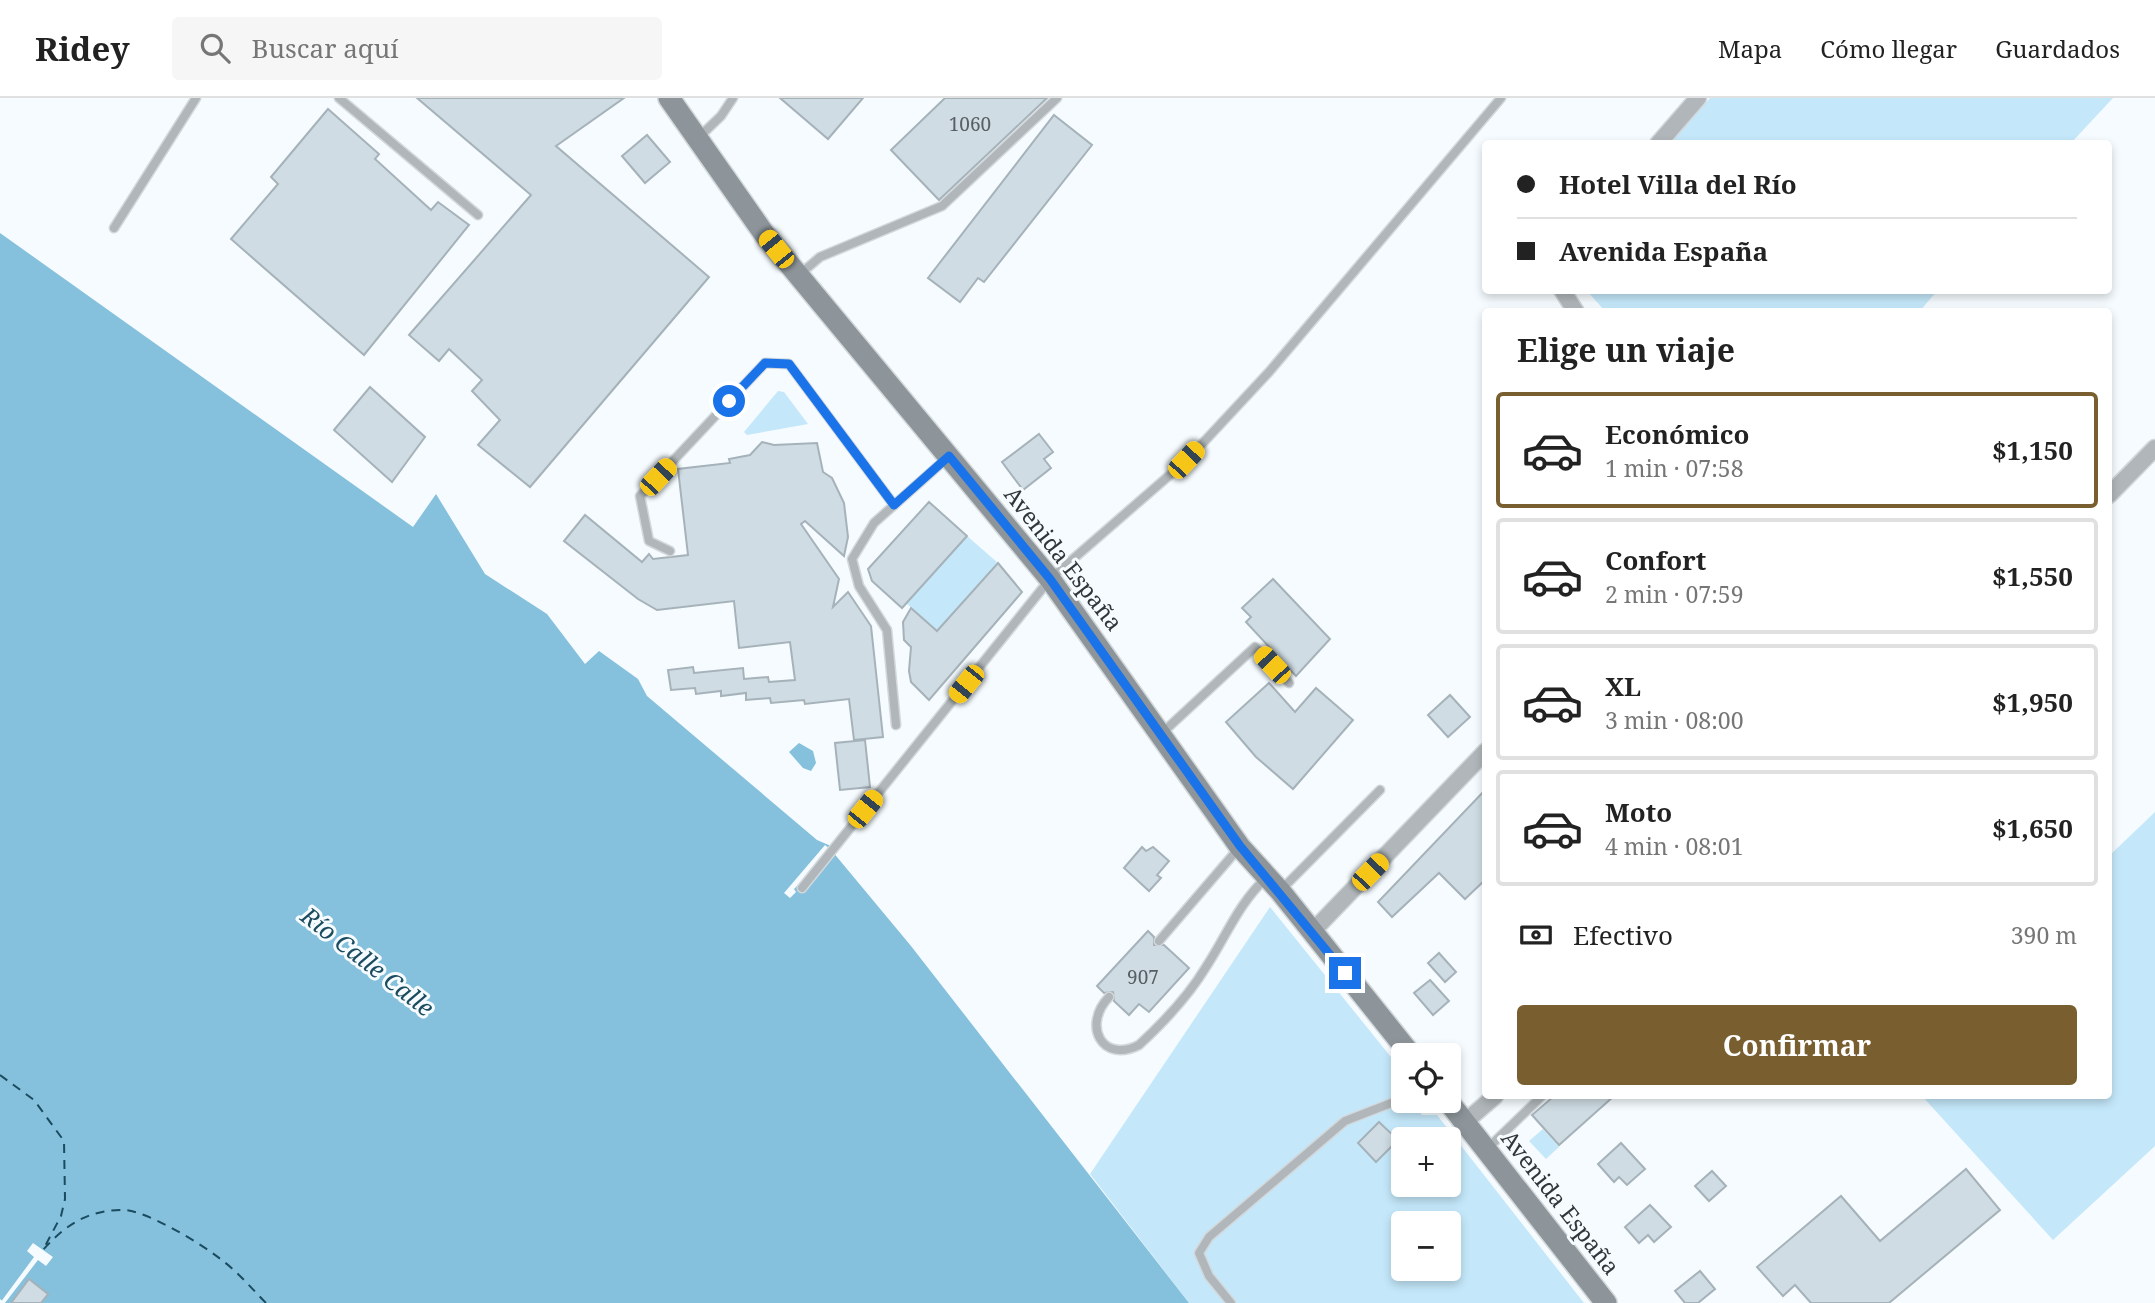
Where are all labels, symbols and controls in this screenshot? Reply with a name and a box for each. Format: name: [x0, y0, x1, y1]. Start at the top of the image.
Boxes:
search box: [172, 17, 662, 80]
text: Ridey: [35, 26, 130, 71]
icon: search: [196, 29, 234, 67]
text: Buscar aquí: [252, 30, 399, 66]
text: Mapa: [1718, 32, 1782, 65]
text: Cómo llegar: [1820, 32, 1957, 65]
text: Guardados: [1995, 32, 2120, 65]
house number: 1060: [949, 111, 991, 137]
text: Hotel Villa del Río: [1559, 166, 1797, 202]
car: [755, 226, 798, 272]
text: Avenida España: [1559, 233, 1768, 269]
text: Elige un viaje: [1517, 328, 1735, 371]
route start: [713, 385, 745, 417]
text: Económico: [1605, 416, 1749, 452]
icon: car: [1521, 419, 1584, 482]
text: $1,150: [1992, 432, 2073, 468]
car: [1164, 437, 1209, 483]
text: 1 min · 07:58: [1605, 452, 1743, 484]
car: [636, 454, 681, 500]
street label: Avenida España: [997, 479, 1131, 637]
text: Confort: [1605, 542, 1706, 578]
icon: car: [1521, 545, 1584, 608]
text: $1,550: [1992, 558, 2073, 594]
text: 2 min · 07:59: [1605, 578, 1743, 610]
car: [1250, 642, 1295, 688]
car: [945, 661, 988, 707]
text: XL: [1605, 668, 1641, 704]
icon: car: [1521, 671, 1584, 734]
text: $1,950: [1992, 684, 2073, 720]
text: 3 min · 08:00: [1605, 704, 1743, 736]
car: [844, 786, 887, 832]
text: Moto: [1605, 794, 1672, 830]
icon: car: [1521, 797, 1584, 860]
text: $1,650: [1992, 810, 2073, 846]
text: 4 min · 08:01: [1605, 830, 1743, 862]
car: [1348, 850, 1393, 894]
water label: Río Calle Calle: [294, 898, 441, 1023]
icon: cash: [1517, 916, 1555, 954]
text: Efectivo: [1573, 917, 1673, 953]
text: 390 m: [2011, 919, 2077, 951]
route end: [1329, 957, 1361, 989]
house number: 907: [1127, 964, 1159, 990]
button: Confirmar: [1517, 1005, 2077, 1085]
map controls: [1391, 1043, 1461, 1281]
button: locate: [1391, 1043, 1461, 1113]
street label: Avenida España: [1494, 1123, 1628, 1281]
button: +: [1391, 1127, 1461, 1197]
button: −: [1391, 1211, 1461, 1281]

